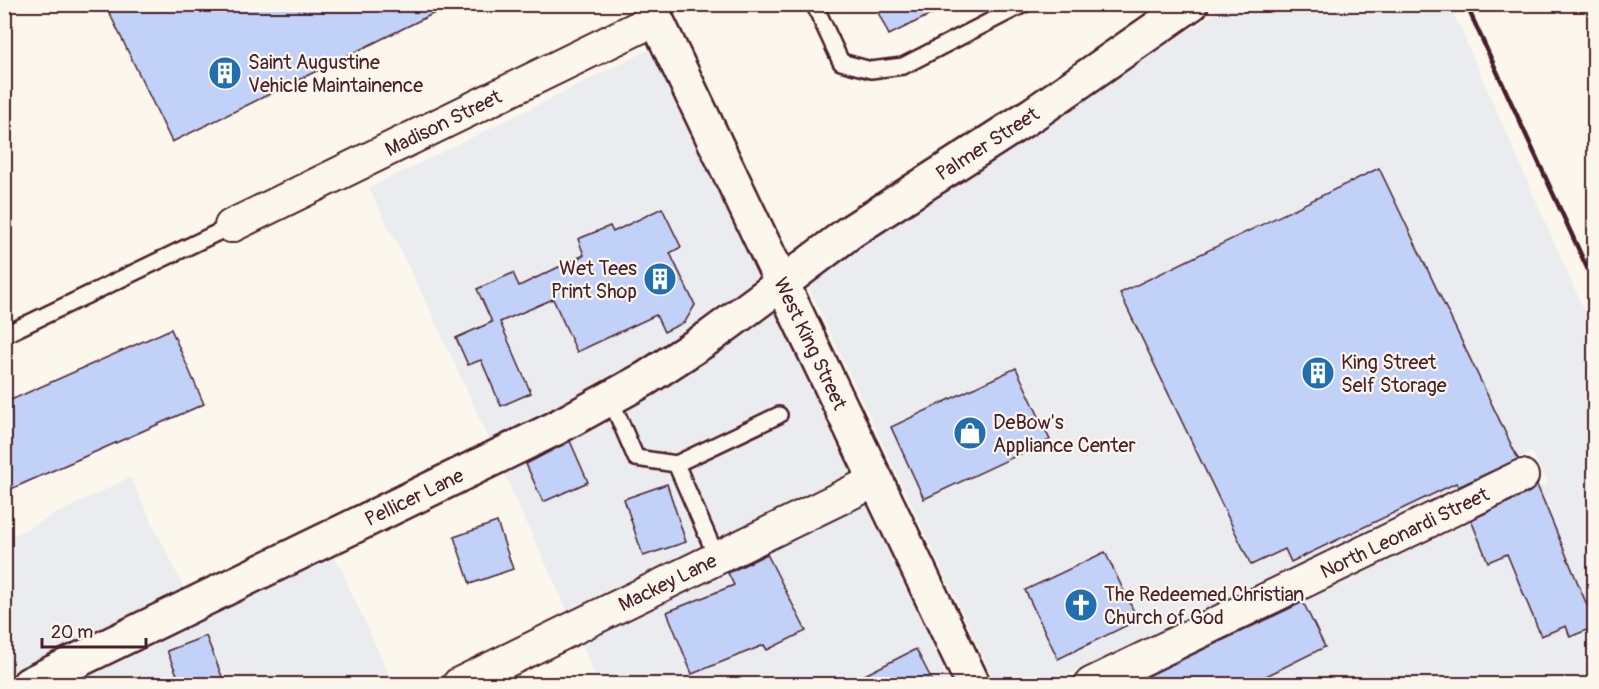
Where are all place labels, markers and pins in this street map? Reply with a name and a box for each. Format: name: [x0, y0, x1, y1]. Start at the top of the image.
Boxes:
place label: Saint Augustine Vehicle Maintainence: [248, 50, 423, 98]
building icon: Saint Augustine Vehicle Maintainence: [207, 55, 243, 91]
place label: Wet Tees Print Shop: [551, 256, 637, 304]
building icon: Wet Tees Print Shop: [642, 261, 678, 297]
place label: King Street Self Storage: [1341, 350, 1447, 398]
building icon: King Street Self Storage: [1300, 355, 1336, 391]
place label: DeBow's Appliance Center: [993, 410, 1136, 458]
shop icon: DeBow's Appliance Center: [952, 415, 988, 451]
place label: The Redeemed Christian Church of God: [1104, 582, 1304, 630]
church icon: The Redeemed Christian Church of God: [1063, 587, 1099, 623]

